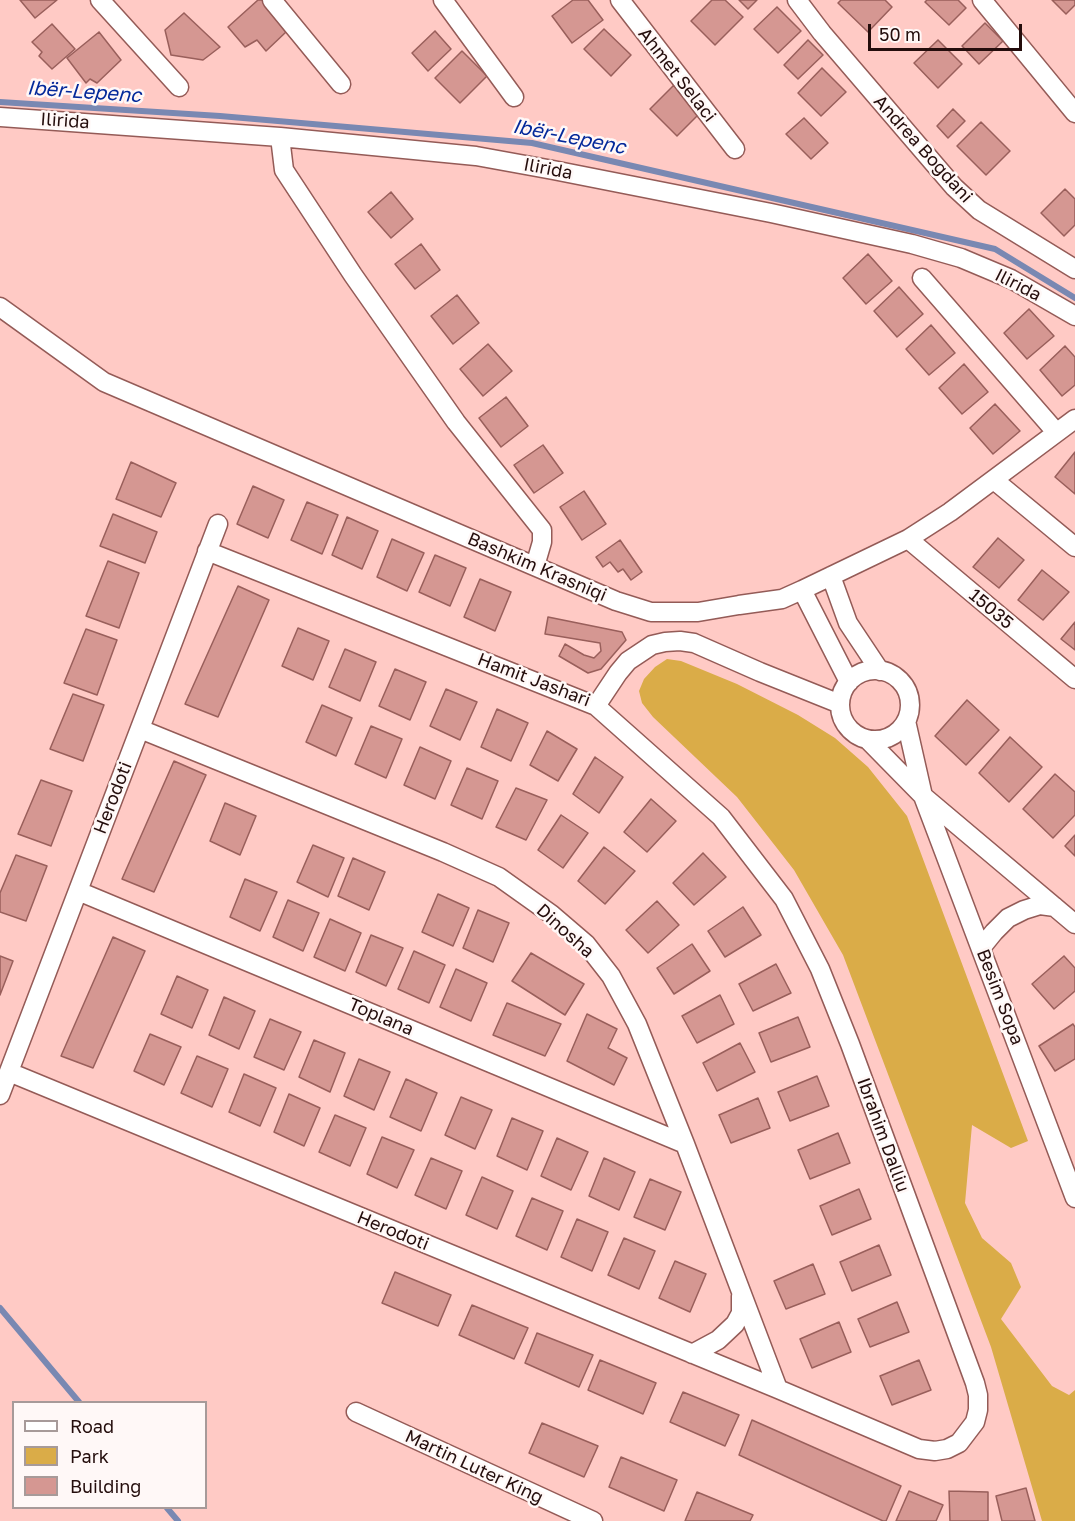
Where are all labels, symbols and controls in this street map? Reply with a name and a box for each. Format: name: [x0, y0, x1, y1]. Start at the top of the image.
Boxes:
scale bar: [871, 12, 1026, 50]
text: 50 m: [879, 23, 921, 45]
street label: Ahmet Selaci: [633, 24, 721, 126]
water label: Ibër-Lepenc: [26, 76, 142, 108]
street label: Andrea Bogdani: [869, 91, 977, 207]
street label: Ilirida: [40, 109, 90, 133]
water label: Ibër-Lepenc: [511, 114, 627, 160]
street label: Ilirida: [522, 154, 574, 184]
street label: Ilirida: [991, 264, 1045, 306]
street label: Bashkim Krasniqi: [464, 528, 610, 606]
street label: 15035: [964, 584, 1018, 634]
street label: Hamit Jashari: [475, 649, 593, 711]
street label: Herodoti: [89, 759, 137, 837]
street label: Dinosha: [532, 900, 598, 962]
street label: Besim Sopa: [972, 946, 1028, 1048]
street label: Toplana: [345, 994, 417, 1040]
street label: Ibrahim Dalliu: [852, 1075, 914, 1195]
street label: Herodoti: [354, 1207, 432, 1255]
legend: [12, 1401, 207, 1509]
text: Road: [70, 1415, 114, 1437]
street label: Martin Luter King: [401, 1426, 547, 1508]
text: Park: [70, 1445, 109, 1467]
text: Building: [70, 1475, 141, 1497]

